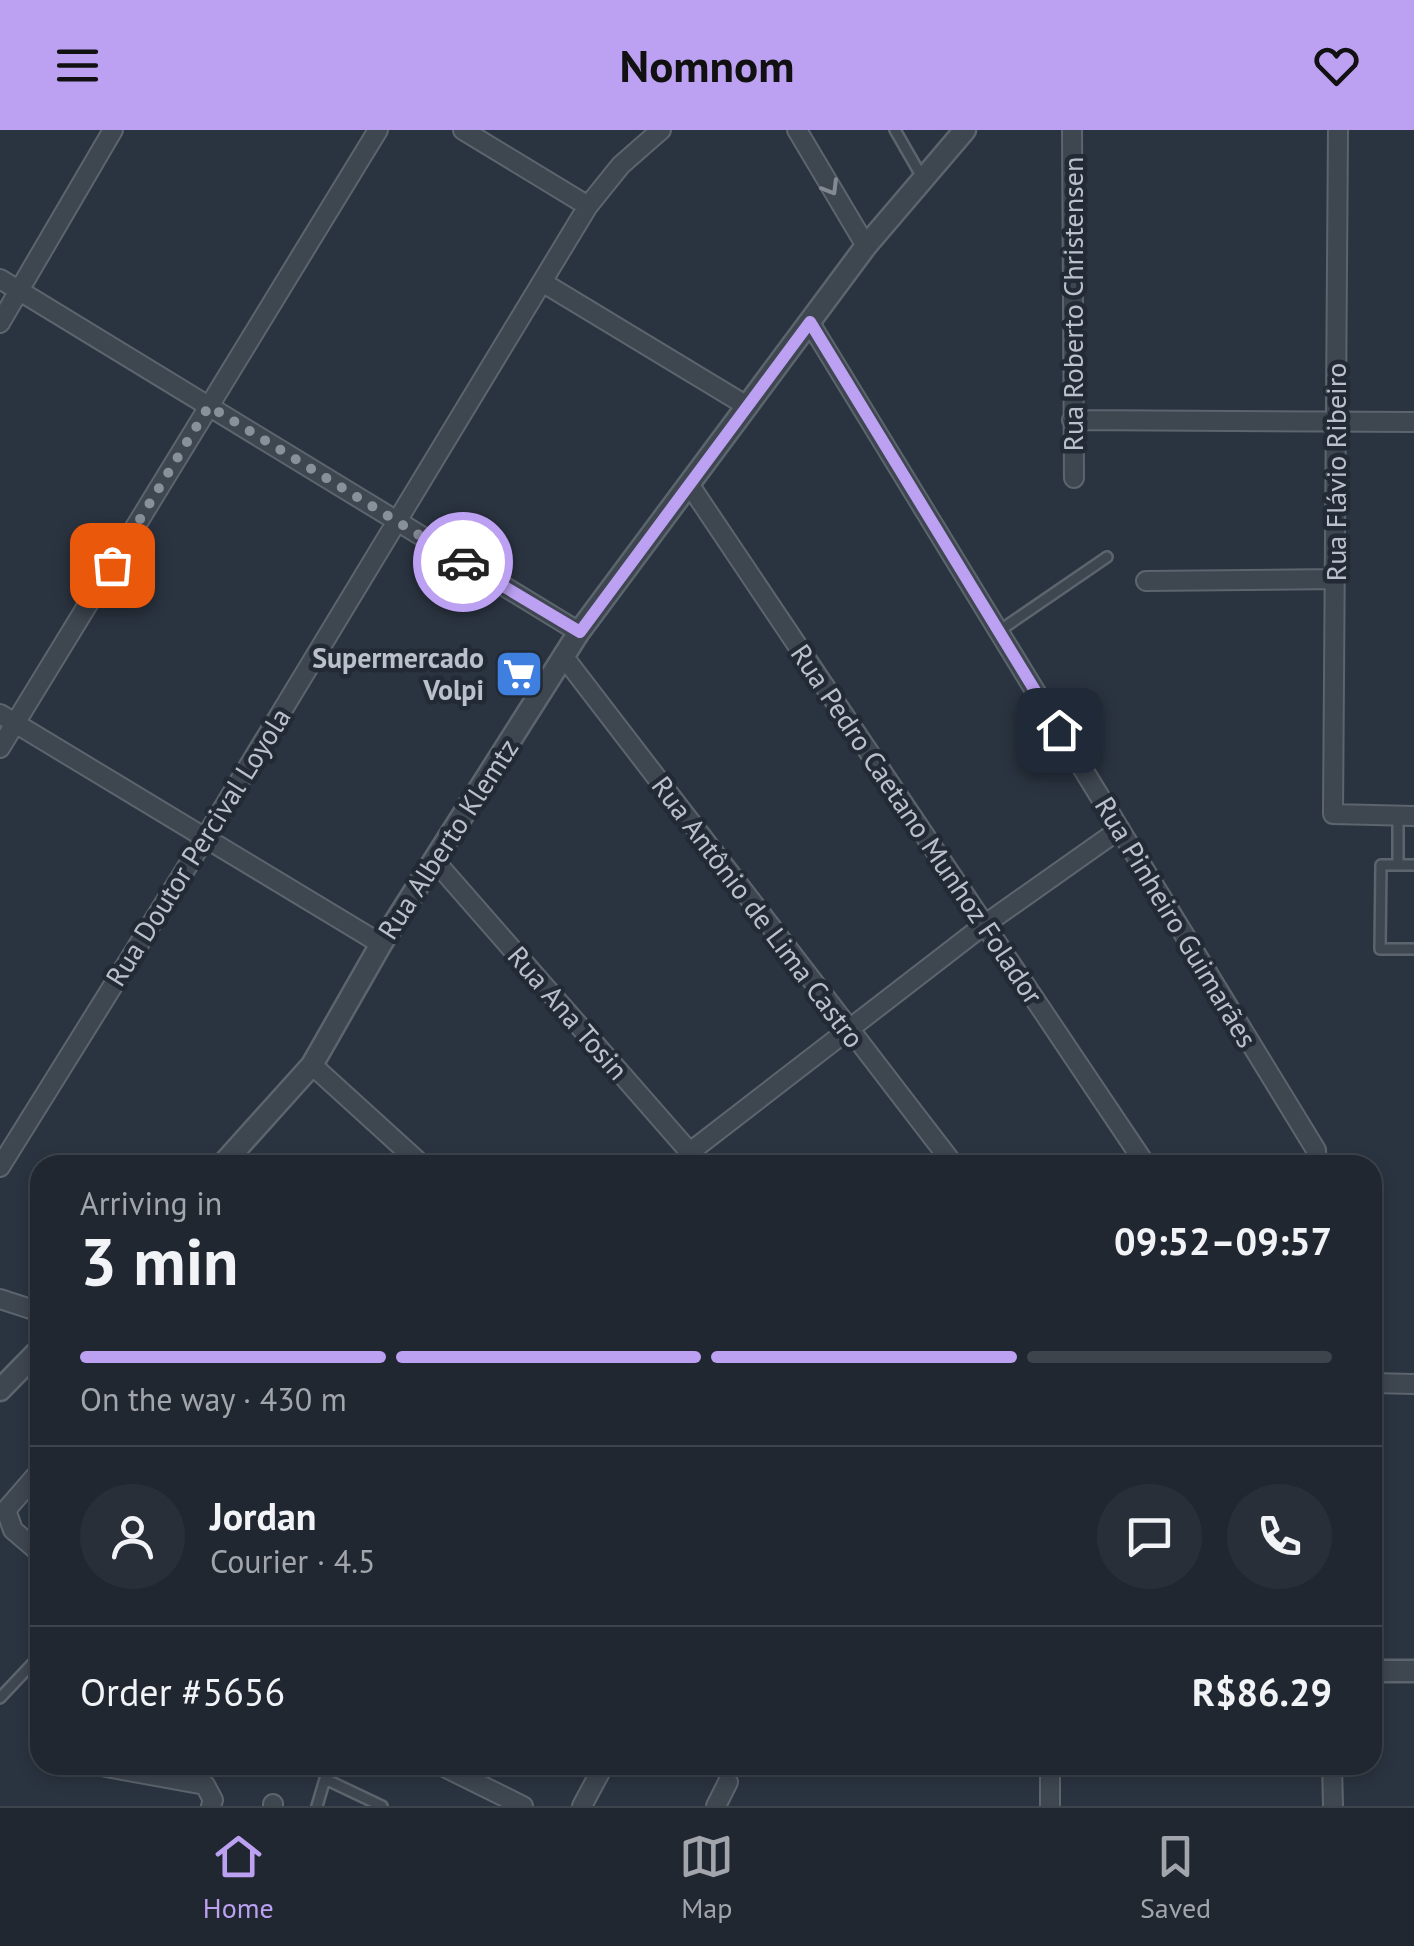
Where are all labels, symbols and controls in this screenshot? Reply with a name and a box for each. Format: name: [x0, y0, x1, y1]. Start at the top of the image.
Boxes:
text: Nomnom: [620, 36, 794, 94]
icon: menu: [50, 38, 105, 93]
icon: heart: [1309, 38, 1364, 93]
street label: Rua Roberto Christensen: [1054, 157, 1091, 451]
one-way arrow: [819, 177, 838, 195]
street label: Rua Flávio Ribeiro: [1317, 363, 1354, 581]
courier: [413, 512, 513, 612]
pin: [70, 523, 155, 608]
icon: car: [436, 535, 491, 590]
icon: bag: [85, 538, 140, 593]
street label: Rua Pedro Caetano Munhoz Folador: [783, 637, 1052, 1011]
place label: Supermercado Volpi: [312, 639, 484, 708]
supermarket icon: Supermercado Volpi: [493, 648, 545, 700]
pin: [1017, 688, 1102, 773]
street label: Rua Doutor Percival Loyola: [97, 701, 298, 993]
icon: home: [1032, 703, 1087, 758]
street label: Rua Alberto Klemtz: [369, 731, 526, 946]
street label: Rua Antônio de Lima Castro: [644, 768, 873, 1055]
street label: Rua Pinheiro Guimarães: [1087, 790, 1266, 1054]
street label: Rua Ana Tosin: [500, 938, 637, 1087]
text: Arriving in: [80, 1182, 222, 1224]
text: 09:52–09:57: [1114, 1216, 1332, 1265]
text: 3 min: [80, 1219, 239, 1303]
text: On the way · 430 m: [80, 1378, 347, 1420]
button: person: [80, 1484, 185, 1589]
button: chat: [1097, 1484, 1202, 1589]
button: phone: [1227, 1484, 1332, 1589]
text: Jordan: [210, 1491, 316, 1540]
text: Courier · 4.5: [210, 1540, 376, 1582]
text: Order #5656: [80, 1667, 285, 1716]
text: R$86.29: [1192, 1667, 1332, 1716]
tab: Home: [203, 1829, 274, 1926]
tab: Map: [679, 1829, 734, 1926]
tab: Saved: [1140, 1829, 1211, 1926]

